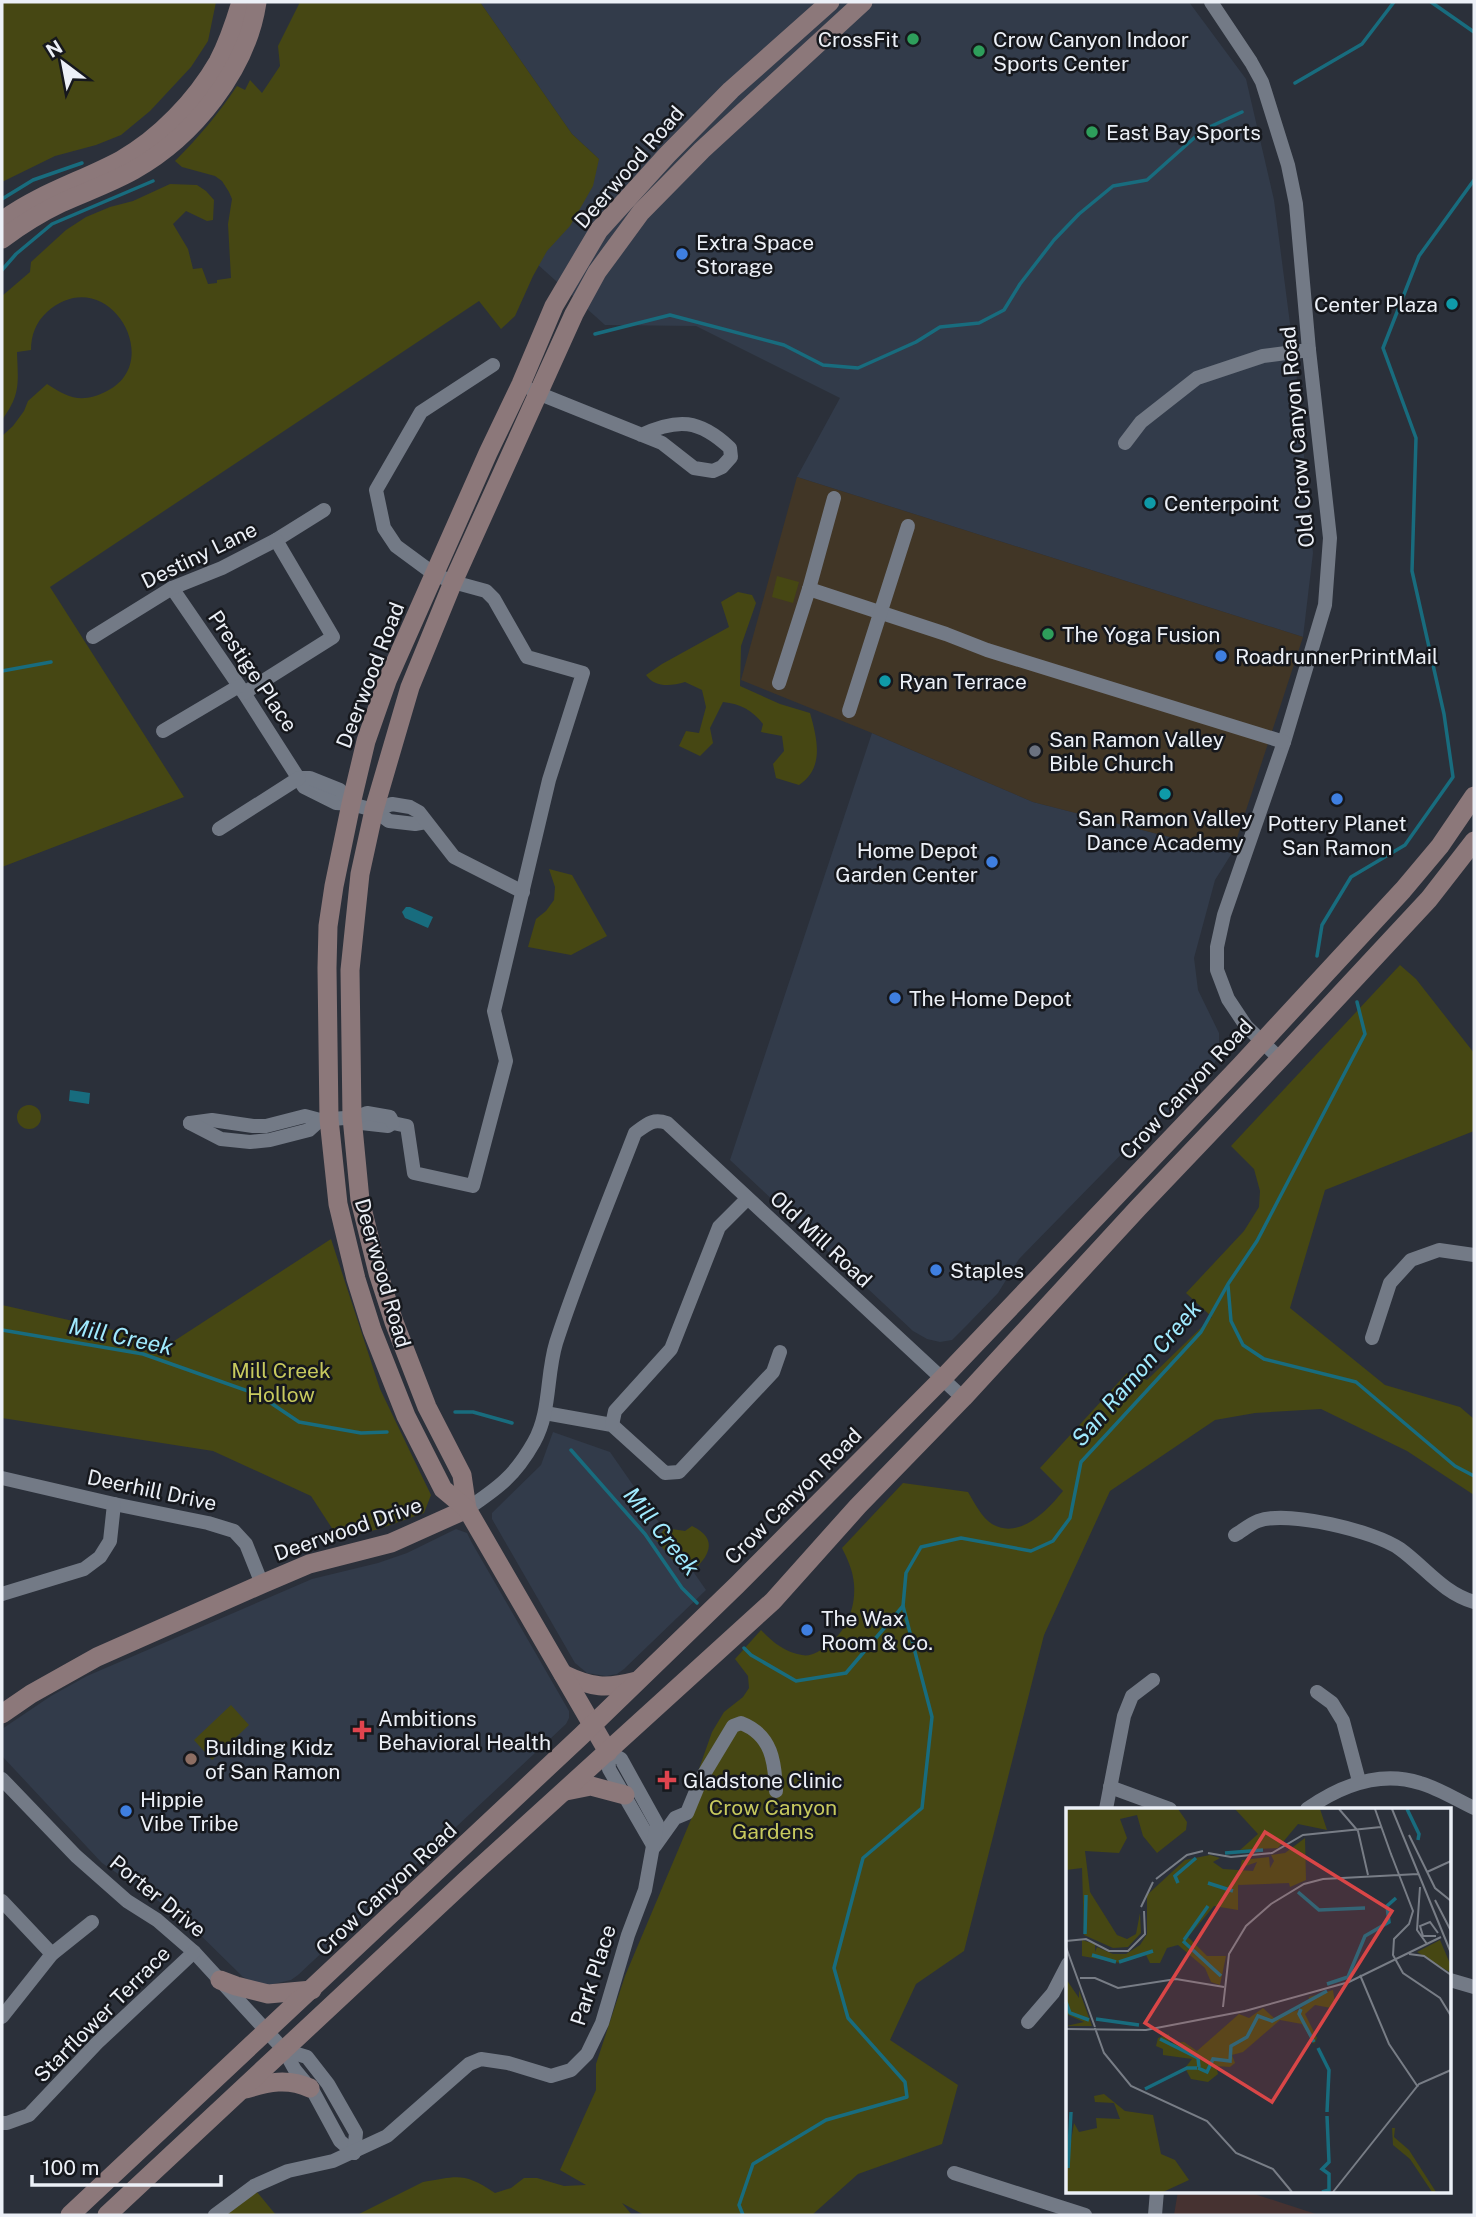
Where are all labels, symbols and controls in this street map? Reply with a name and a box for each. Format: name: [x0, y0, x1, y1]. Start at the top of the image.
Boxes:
place label: CrossFit: [818, 27, 899, 52]
place label: Crow Canyon Indoor Sports Center: [993, 27, 1189, 76]
north arrow: [28, 28, 98, 98]
marker: CrossFit: [905, 31, 921, 47]
text: N: [42, 35, 66, 62]
marker: Crow Canyon Indoor Sports Center: [971, 43, 987, 59]
street label: Deerwood Road: [569, 101, 689, 233]
place label: East Bay Sports: [1106, 120, 1261, 145]
marker: East Bay Sports: [1084, 124, 1100, 140]
place label: Extra Space Storage: [696, 230, 814, 279]
marker: Extra Space Storage: [674, 246, 690, 262]
place label: Center Plaza: [1314, 292, 1438, 317]
marker: Center Plaza: [1444, 296, 1460, 312]
street label: Old Crow Canyon Road: [1275, 325, 1319, 549]
place label: Centerpoint: [1164, 491, 1280, 516]
marker: Centerpoint: [1142, 495, 1158, 511]
street label: Destiny Lane: [137, 516, 261, 594]
street label: Deerwood Road: [331, 599, 409, 751]
street label: Prestige Place: [203, 606, 303, 736]
place label: The Yoga Fusion: [1062, 622, 1220, 647]
marker: The Yoga Fusion: [1040, 626, 1056, 642]
place label: RoadrunnerPrintMail: [1235, 644, 1438, 669]
marker: RoadrunnerPrintMail: [1213, 648, 1229, 664]
place label: Ryan Terrace: [899, 669, 1027, 694]
marker: Ryan Terrace: [877, 673, 893, 689]
place label: San Ramon Valley Bible Church: [1049, 727, 1224, 776]
marker: San Ramon Valley Bible Church: [1027, 743, 1043, 759]
marker: San Ramon Valley Dance Academy: [1157, 786, 1173, 802]
marker: Pottery Planet San Ramon: [1329, 791, 1345, 807]
place label: San Ramon Valley Dance Academy: [1078, 806, 1252, 855]
place label: Pottery Planet San Ramon: [1267, 811, 1407, 860]
place label: Home Depot Garden Center: [835, 838, 978, 887]
marker: Home Depot Garden Center: [984, 854, 1000, 870]
place label: The Home Depot: [909, 986, 1072, 1011]
marker: The Home Depot: [887, 990, 903, 1006]
street label: Crow Canyon Road: [1114, 1013, 1258, 1165]
street label: Old Mill Road: [765, 1186, 877, 1292]
street label: Deerwood Road: [350, 1195, 416, 1351]
place label: Staples: [950, 1258, 1024, 1283]
marker: Staples: [928, 1262, 944, 1278]
water label: San Ramon Creek: [1065, 1294, 1207, 1451]
water label: Mill Creek: [67, 1312, 176, 1360]
park label: Mill Creek Hollow: [231, 1358, 331, 1407]
street label: Crow Canyon Road: [719, 1422, 867, 1570]
street label: Deerhill Drive: [85, 1464, 219, 1516]
water label: Mill Creek: [618, 1481, 706, 1581]
street label: Deerwood Drive: [271, 1492, 425, 1566]
place label: The Wax Room & Co.: [821, 1606, 933, 1655]
marker: The Wax Room & Co.: [799, 1622, 815, 1638]
place label: Ambitions Behavioral Health: [378, 1706, 551, 1755]
marker: Ambitions Behavioral Health: [352, 1720, 372, 1740]
place label: Building Kidz of San Ramon: [205, 1735, 340, 1784]
marker: Building Kidz of San Ramon: [183, 1751, 199, 1767]
place label: Gladstone Clinic: [683, 1768, 843, 1793]
marker: Gladstone Clinic: [657, 1770, 677, 1790]
place label: Hippie Vibe Tribe: [140, 1787, 239, 1836]
park label: Crow Canyon Gardens: [709, 1795, 837, 1844]
marker: Hippie Vibe Tribe: [118, 1803, 134, 1819]
inset map: [1066, 1808, 1452, 2192]
street label: Crow Canyon Road: [310, 1817, 462, 1961]
street label: Porter Drive: [105, 1850, 211, 1942]
street label: Park Place: [565, 1922, 621, 2028]
street label: Starflower Terrace: [29, 1941, 175, 2087]
scale bar: [32, 2144, 220, 2188]
text: 100 m: [42, 2155, 99, 2180]

